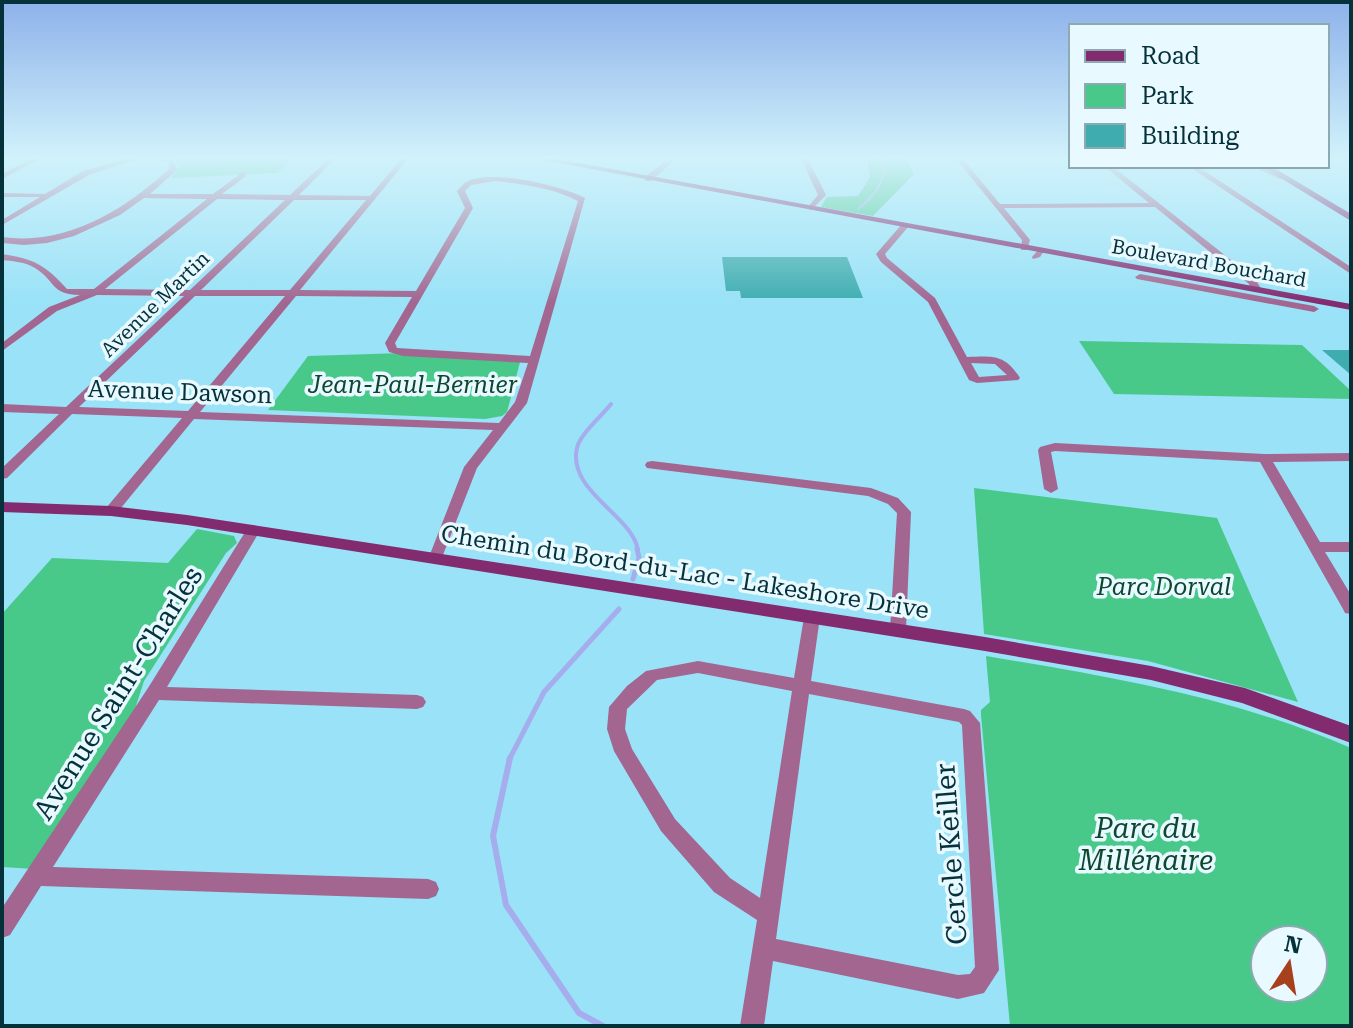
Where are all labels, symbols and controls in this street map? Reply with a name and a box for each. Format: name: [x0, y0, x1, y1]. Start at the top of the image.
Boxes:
legend: [1069, 24, 1329, 168]
text: Road: [1141, 42, 1200, 70]
text: Park: [1141, 82, 1194, 110]
text: Building: [1141, 122, 1239, 150]
street label: Boulevard Bouchard: [1110, 234, 1308, 292]
street label: Avenue Martin: [96, 246, 214, 362]
park label: Jean-Paul-Bernier: [307, 371, 518, 399]
street label: Avenue Dawson: [87, 375, 273, 409]
street label: Chemin du Bord-du-Lac - Lakeshore Drive: [439, 520, 931, 624]
street label: Avenue Saint-Charles: [27, 560, 209, 826]
park label: Parc Dorval: [1096, 573, 1231, 601]
street label: Cercle Keiller: [928, 762, 974, 946]
park label: Parc du Millénaire: [1078, 812, 1213, 877]
north arrow: [1249, 924, 1329, 1004]
text: N: [1282, 931, 1304, 959]

